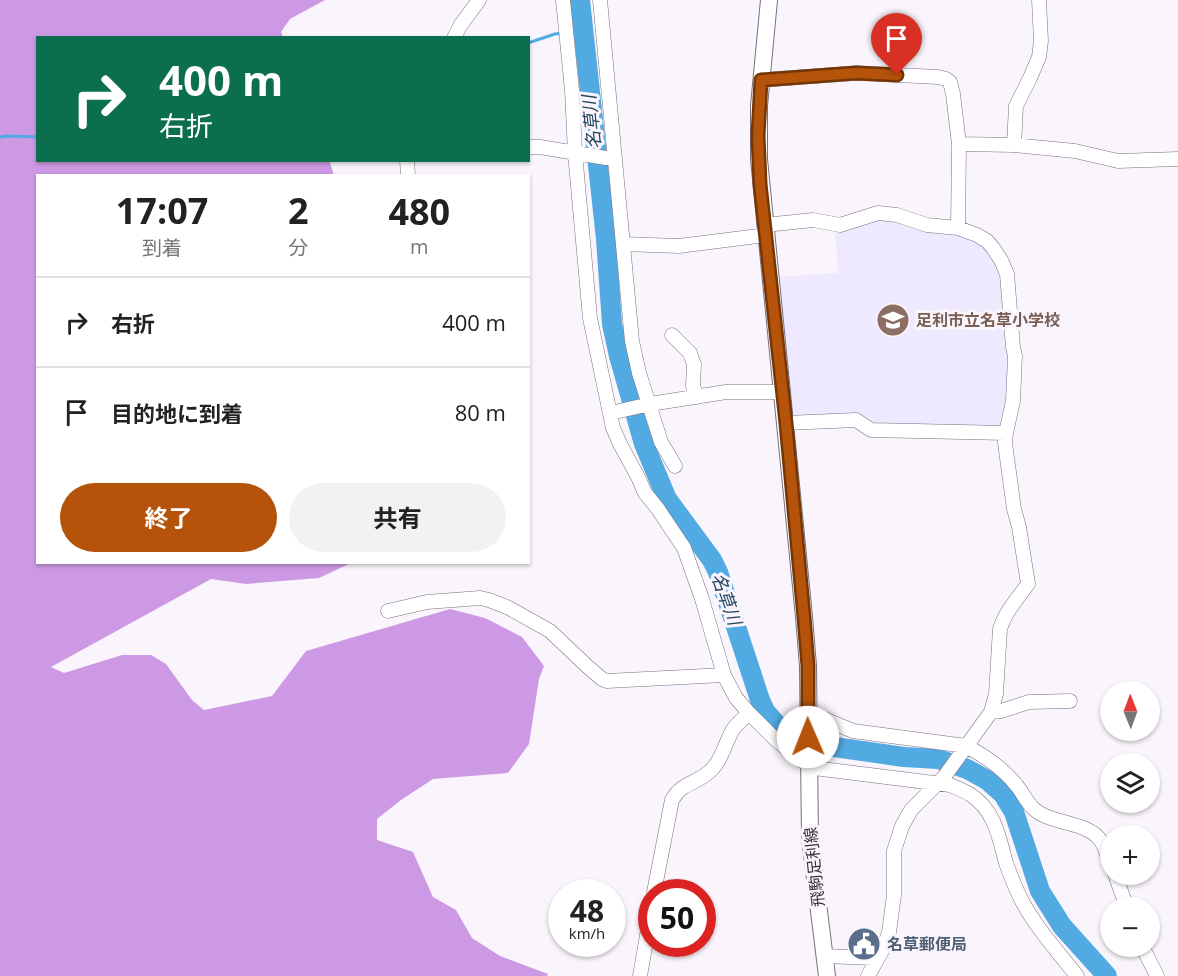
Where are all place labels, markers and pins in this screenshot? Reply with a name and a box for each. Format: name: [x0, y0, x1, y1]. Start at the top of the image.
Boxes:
pin: [871, 13, 922, 75]
school or university icon: 足利市立名草小学校: [875, 302, 911, 338]
place label: 足利市立名草小学校: [916, 309, 1060, 331]
public building icon: 名草郵便局: [846, 926, 882, 962]
place label: 名草郵便局: [887, 933, 967, 955]

